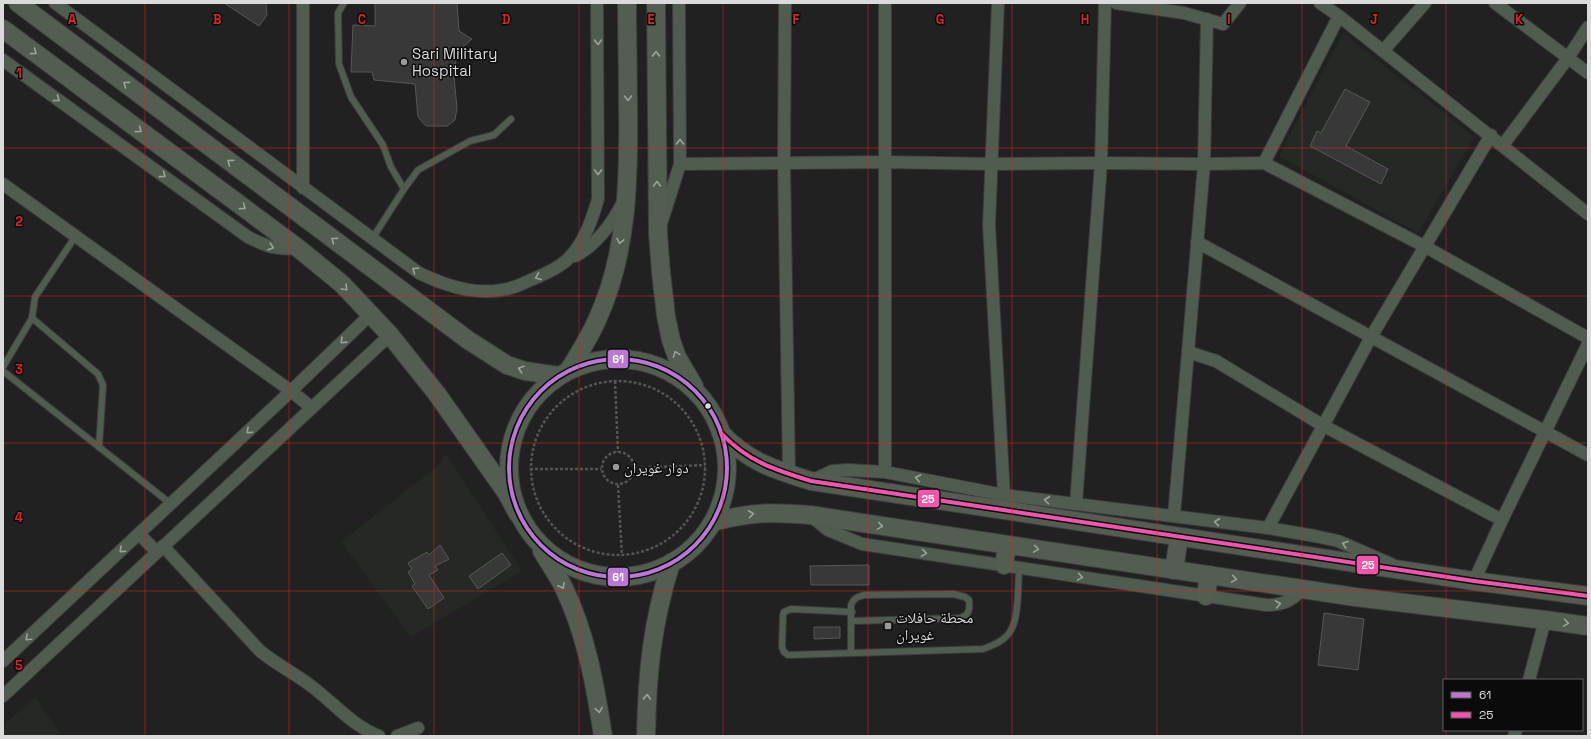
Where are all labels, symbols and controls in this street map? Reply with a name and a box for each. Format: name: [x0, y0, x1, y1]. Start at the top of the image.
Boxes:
text: A: [68, 11, 77, 28]
text: B: [213, 11, 222, 28]
text: C: [358, 11, 366, 28]
text: D: [502, 11, 511, 28]
text: E: [647, 11, 655, 28]
text: F: [793, 11, 800, 28]
text: G: [936, 11, 944, 28]
text: H: [1081, 11, 1089, 28]
text: I: [1227, 11, 1231, 28]
text: J: [1370, 11, 1378, 28]
text: K: [1515, 11, 1524, 28]
one-way arrow: [594, 39, 602, 45]
place label: Sari Military Hospital: [412, 44, 497, 80]
one-way arrow: [30, 47, 37, 54]
one-way arrow: [652, 51, 660, 57]
marker: Sari Military Hospital: [399, 57, 409, 67]
text: 1: [16, 65, 22, 82]
one-way arrow: [123, 82, 130, 89]
one-way arrow: [53, 94, 60, 101]
one-way arrow: [624, 95, 632, 101]
one-way arrow: [134, 125, 141, 132]
one-way arrow: [676, 139, 684, 145]
one-way arrow: [227, 159, 234, 167]
one-way arrow: [594, 169, 602, 175]
one-way arrow: [158, 170, 165, 177]
one-way arrow: [653, 181, 662, 187]
one-way arrow: [239, 203, 246, 210]
text: 2: [15, 213, 23, 230]
one-way arrow: [331, 237, 338, 245]
one-way arrow: [617, 238, 625, 245]
one-way arrow: [267, 242, 274, 250]
one-way arrow: [412, 267, 419, 275]
one-way arrow: [534, 272, 541, 280]
one-way arrow: [340, 283, 348, 291]
one-way arrow: [340, 336, 348, 344]
line badge: 61: [607, 349, 629, 369]
one-way arrow: [673, 351, 681, 358]
text: 61: [612, 352, 624, 366]
text: 3: [15, 361, 23, 378]
one-way arrow: [517, 365, 524, 374]
unlabelled marker: [703, 401, 713, 411]
one-way arrow: [246, 426, 254, 434]
place label: دوار غويران: [624, 458, 689, 478]
marker: دوار غويران: [611, 462, 621, 472]
one-way arrow: [915, 475, 922, 483]
line badge: 25: [917, 489, 940, 508]
text: 25: [921, 492, 935, 506]
one-way arrow: [1043, 496, 1050, 505]
text: 4: [15, 509, 23, 526]
one-way arrow: [748, 510, 754, 519]
one-way arrow: [1214, 517, 1220, 526]
one-way arrow: [877, 521, 883, 530]
one-way arrow: [1342, 541, 1349, 549]
one-way arrow: [1033, 544, 1039, 553]
one-way arrow: [120, 545, 127, 552]
one-way arrow: [921, 548, 927, 557]
line badge: 25: [1356, 555, 1379, 575]
text: 25: [1361, 558, 1375, 572]
line badge: 61: [607, 567, 629, 587]
text: 61: [612, 570, 624, 584]
one-way arrow: [1077, 572, 1084, 581]
one-way arrow: [1231, 574, 1237, 583]
one-way arrow: [557, 582, 565, 589]
one-way arrow: [1275, 600, 1281, 609]
place label: محطة حافلات غويران: [896, 608, 973, 645]
one-way arrow: [1563, 618, 1569, 627]
marker: محطة حافلات غويران: [883, 621, 893, 631]
one-way arrow: [25, 634, 32, 641]
text: 5: [15, 657, 23, 674]
legend: [1443, 679, 1583, 731]
text: 61: [1479, 687, 1491, 703]
one-way arrow: [642, 694, 651, 700]
one-way arrow: [594, 707, 603, 713]
text: 25: [1479, 707, 1493, 723]

